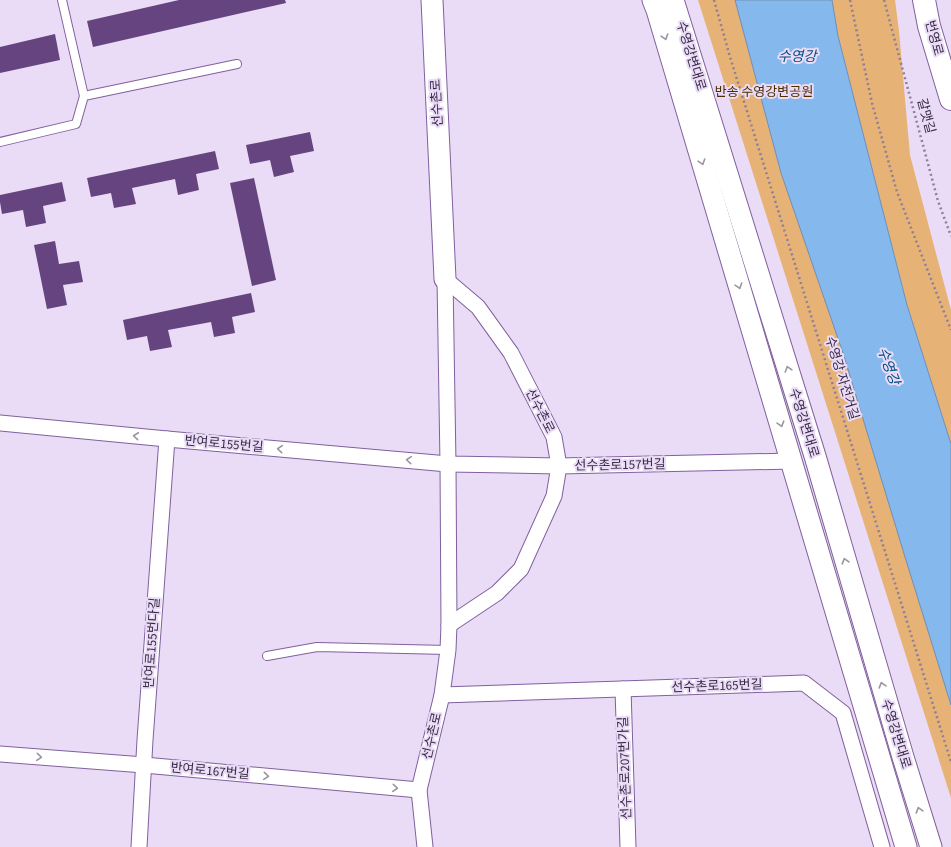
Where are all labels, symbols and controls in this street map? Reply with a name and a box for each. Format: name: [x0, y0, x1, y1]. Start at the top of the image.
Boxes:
street label: 번영로: [921, 18, 947, 58]
street label: 수영강변대로: [672, 19, 710, 93]
one-way arrow: [660, 33, 669, 40]
water label: 수영강: [778, 47, 818, 67]
street label: 선수촌로: [427, 79, 447, 127]
park label: 반송 수영강변공원: [715, 83, 813, 101]
street label: 갈맷길: [913, 96, 939, 136]
one-way arrow: [697, 158, 706, 165]
one-way arrow: [734, 283, 743, 290]
street label: 수영강 자전거길: [821, 334, 863, 422]
water label: 수영강: [872, 344, 905, 390]
one-way arrow: [784, 366, 793, 373]
street label: 선수촌로: [521, 386, 559, 436]
street label: 수영강변대로: [785, 386, 823, 460]
one-way arrow: [776, 420, 785, 427]
one-way arrow: [133, 432, 139, 441]
street label: 반여로155번길: [184, 432, 264, 456]
one-way arrow: [277, 444, 283, 453]
street label: 선수촌로157번길: [574, 455, 666, 475]
one-way arrow: [406, 456, 412, 465]
one-way arrow: [841, 557, 850, 564]
street label: 반여로155번다길: [140, 597, 164, 689]
street label: 선수촌로165번길: [671, 675, 763, 697]
one-way arrow: [878, 682, 887, 689]
street label: 수영강변대로: [877, 697, 915, 771]
street label: 선수촌로: [418, 711, 446, 761]
street label: 선수촌로207번가길: [614, 716, 636, 820]
one-way arrow: [36, 752, 42, 761]
street label: 반여로167번길: [170, 759, 250, 783]
one-way arrow: [263, 772, 269, 781]
one-way arrow: [392, 784, 399, 793]
one-way arrow: [915, 806, 924, 813]

